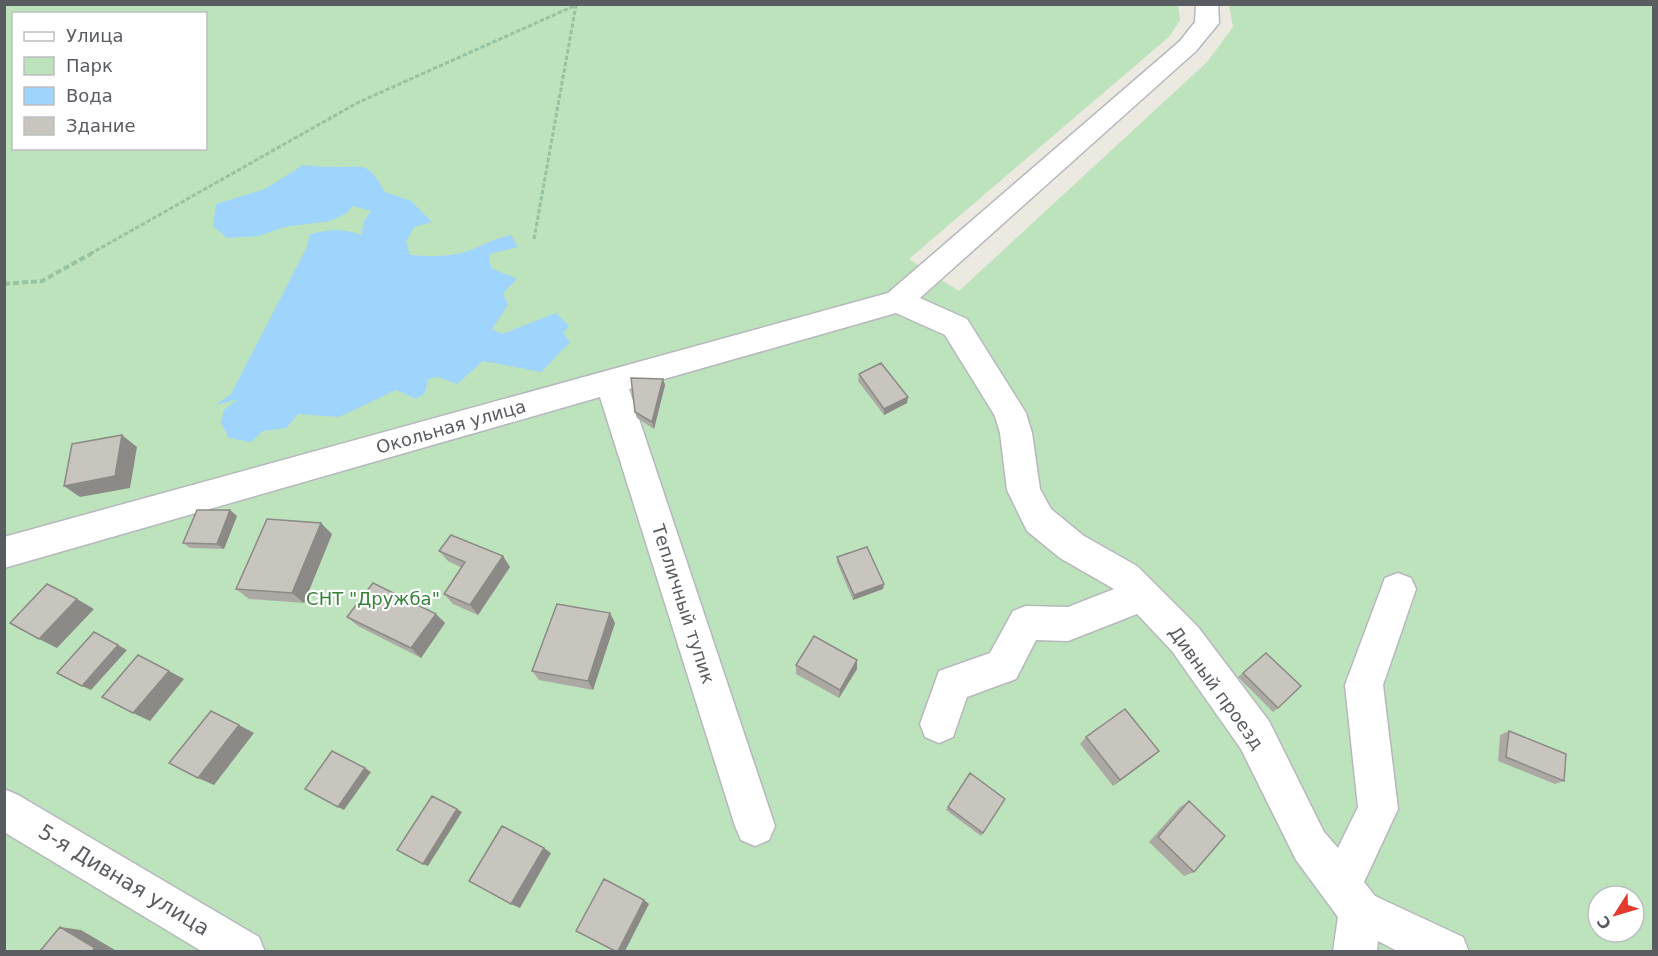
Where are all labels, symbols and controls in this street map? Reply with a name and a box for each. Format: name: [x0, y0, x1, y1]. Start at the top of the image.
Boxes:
legend: [12, 12, 207, 150]
text: Улица: [66, 25, 123, 46]
text: Парк: [66, 55, 113, 76]
text: Вода: [66, 85, 113, 106]
text: Здание: [66, 115, 136, 136]
street label: Окольная улица: [374, 395, 528, 458]
street label: Тепличный тупик: [647, 520, 719, 686]
park label: СНТ "Дружба": [306, 588, 440, 609]
street label: Дивный проезд: [1165, 622, 1268, 753]
street label: 5-я Дивная улица: [34, 819, 214, 941]
north arrow: [1586, 884, 1646, 944]
text: С: [1593, 912, 1616, 933]

